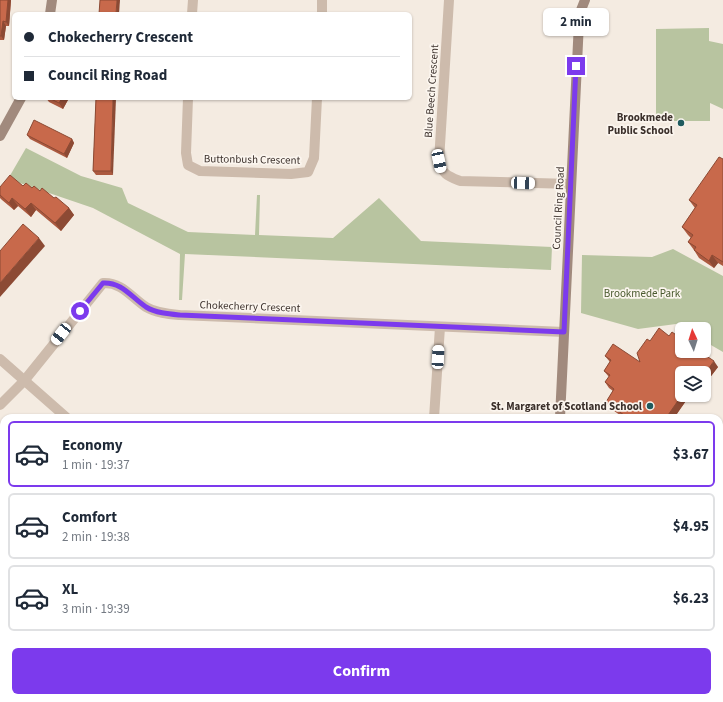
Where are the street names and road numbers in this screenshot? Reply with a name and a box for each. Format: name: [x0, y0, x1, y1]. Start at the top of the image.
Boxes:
street label: Blue Beech Crescent: [421, 44, 442, 138]
street label: Buttonbush Crescent: [204, 151, 301, 168]
street label: Council Ring Road: [549, 166, 568, 250]
street label: Chokecherry Crescent: [199, 297, 301, 316]

